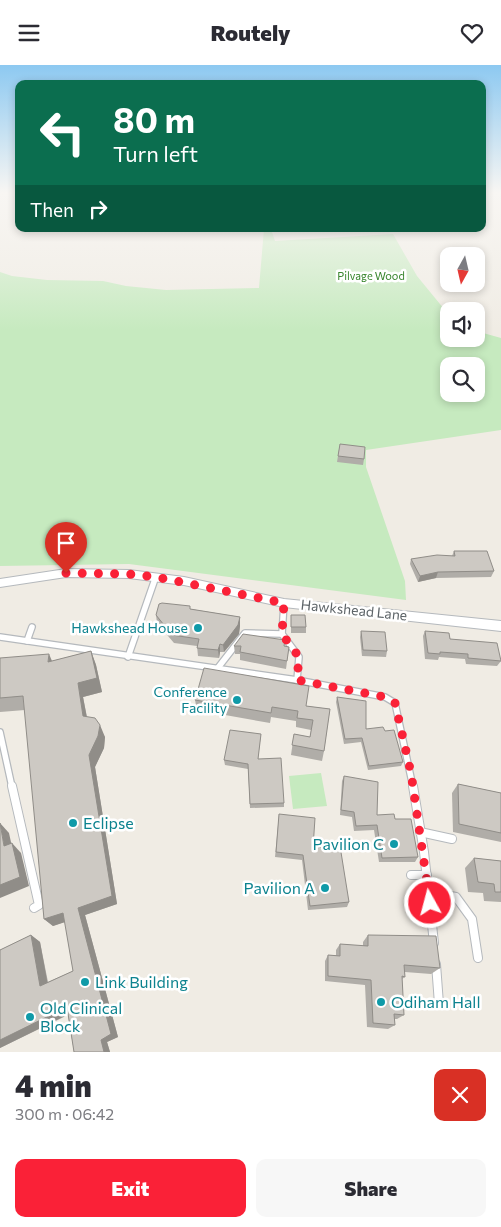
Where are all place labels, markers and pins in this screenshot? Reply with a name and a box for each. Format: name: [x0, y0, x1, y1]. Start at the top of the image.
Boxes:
pin: [45, 522, 87, 573]
place label: Hawkshead House: [71, 619, 188, 636]
marker: Hawkshead House: [192, 622, 204, 634]
place label: Conference Facility: [153, 683, 227, 716]
marker: Conference Facility: [231, 694, 243, 706]
place label: Eclipse: [83, 813, 134, 832]
marker: Eclipse: [67, 817, 79, 829]
place label: Pavilion C: [313, 834, 384, 853]
marker: Pavilion C: [388, 838, 400, 850]
place label: Pavilion A: [243, 878, 315, 897]
marker: Pavilion A: [319, 882, 331, 894]
place label: Link Building: [95, 972, 188, 991]
marker: Link Building: [79, 976, 91, 988]
place label: Odiham Hall: [391, 992, 480, 1011]
marker: Odiham Hall: [375, 996, 387, 1008]
place label: Old Clinical Block: [40, 998, 122, 1035]
marker: Old Clinical Block: [24, 1011, 36, 1023]

